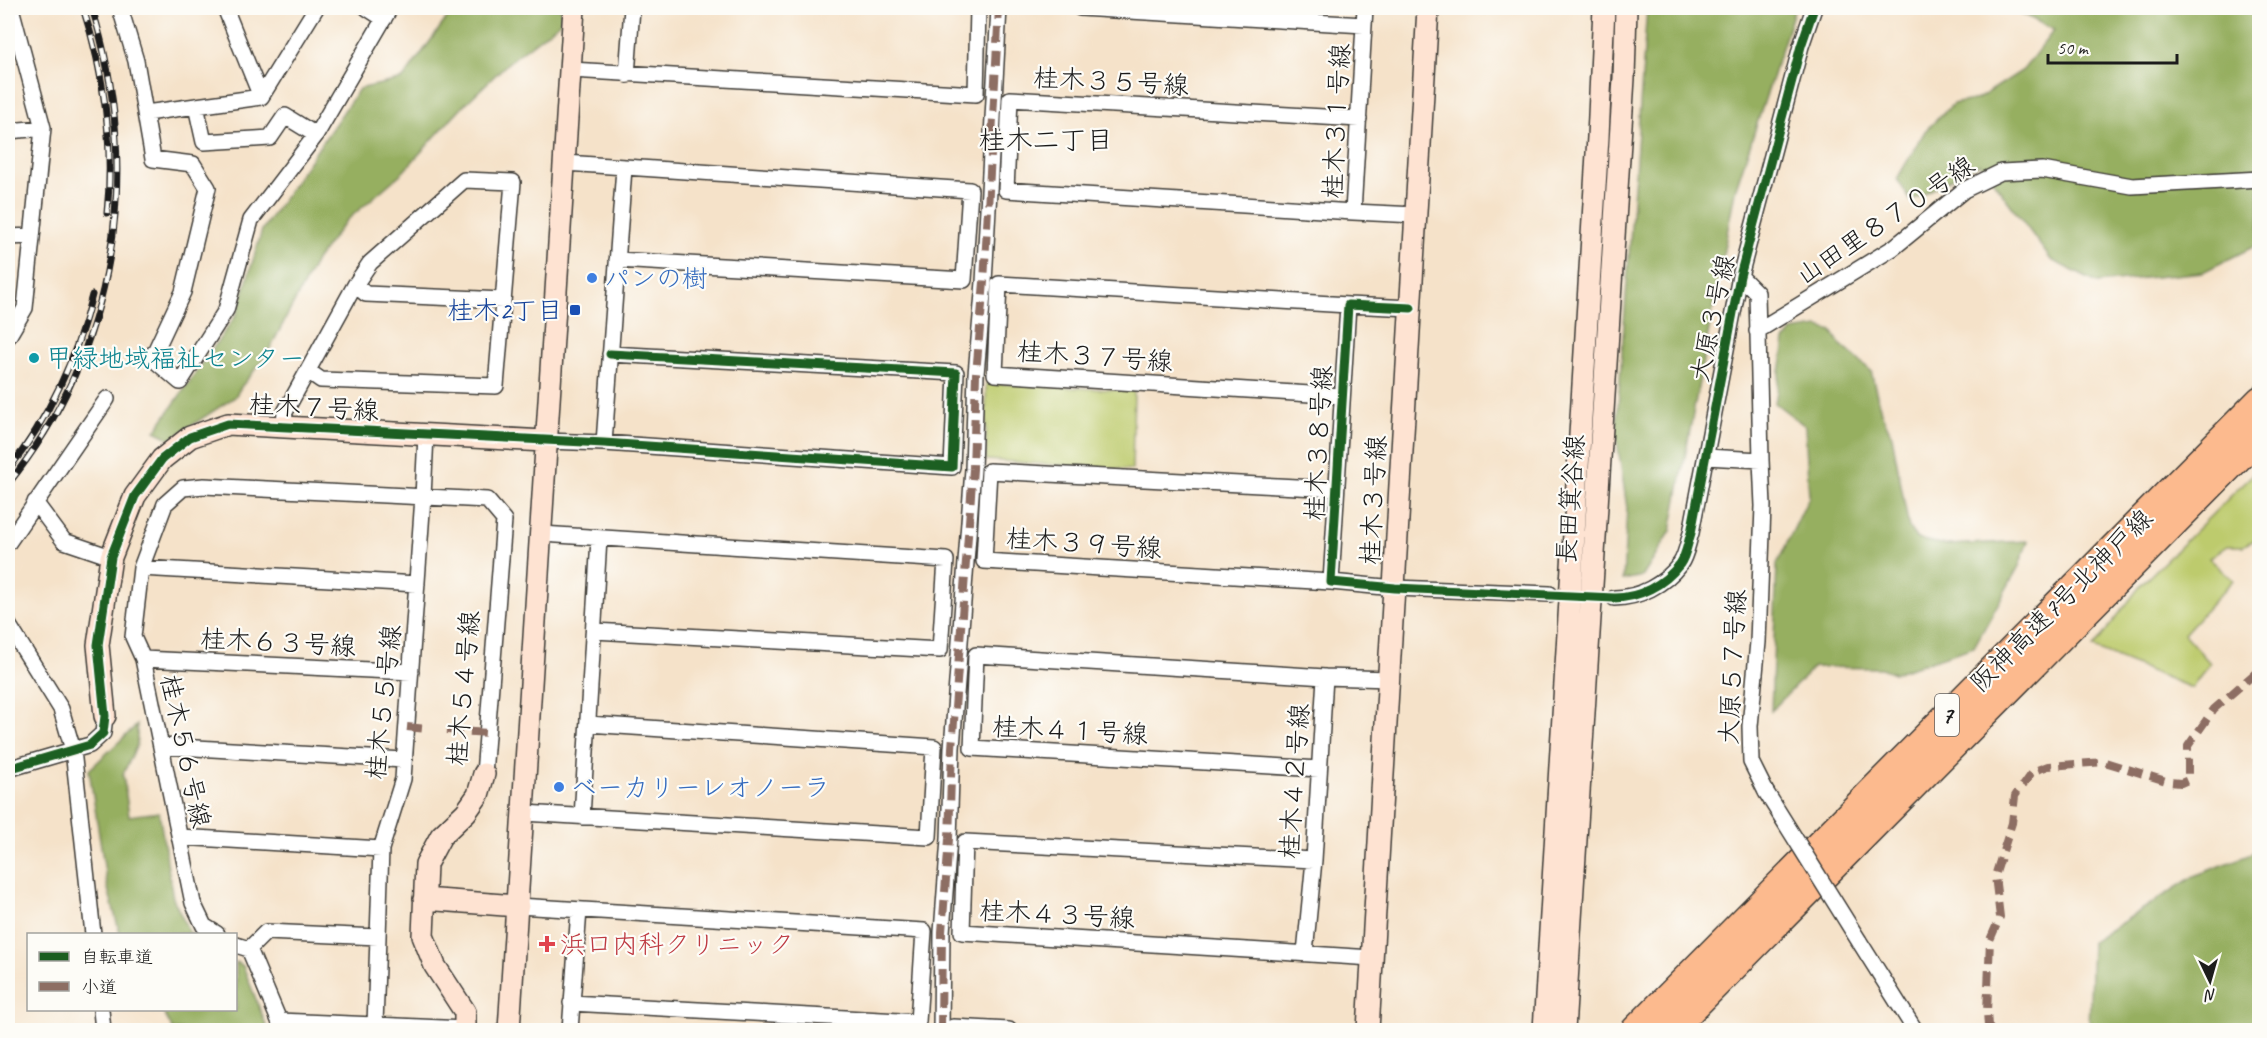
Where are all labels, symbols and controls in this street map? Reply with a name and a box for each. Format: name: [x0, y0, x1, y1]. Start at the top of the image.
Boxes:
scale bar: [2048, 27, 2177, 65]
text: 50 m: [2057, 37, 2090, 59]
street label: 桂木３１号線: [1316, 42, 1357, 200]
street label: 桂木３５号線: [1032, 61, 1190, 102]
district label: 桂木二丁目: [979, 123, 1114, 157]
street label: 山田里８７０号線: [1790, 149, 1981, 292]
street label: 大原３号線: [1683, 251, 1742, 385]
place label: パンの樹: [604, 262, 708, 295]
marker: パンの樹: [585, 271, 599, 285]
place label: 桂木2丁目: [447, 294, 563, 327]
marker: 桂木2丁目: [568, 303, 582, 317]
street label: 桂木３７号線: [1016, 335, 1174, 378]
place label: 甲緑地域福祉センター: [46, 342, 305, 375]
marker: 甲緑地域福祉センター: [27, 351, 41, 365]
street label: 桂木３８号線: [1298, 364, 1339, 522]
street label: 桂木７号線: [248, 388, 380, 427]
street label: 長田箕谷線: [1550, 433, 1591, 565]
street label: 桂木３号線: [1354, 434, 1393, 566]
street label: 阪神高速7号北神戸線: [1963, 502, 2160, 699]
street label: 桂木３９号線: [1005, 522, 1163, 565]
street label: 大原５７号線: [1712, 588, 1753, 746]
street label: 桂木５４号線: [440, 609, 487, 767]
street label: 桂木６３号線: [199, 622, 357, 663]
street label: 桂木５５号線: [359, 623, 408, 781]
street label: 桂木５６号線: [153, 671, 218, 831]
road number: 7: [1935, 694, 1959, 736]
street label: 桂木４２号線: [1273, 702, 1316, 860]
street label: 桂木４１号線: [991, 710, 1149, 751]
place label: ベーカリーレオノーラ: [571, 771, 830, 804]
marker: ベーカリーレオノーラ: [552, 780, 566, 794]
street label: 桂木４３号線: [978, 894, 1136, 935]
place label: 浜口内科クリニック: [560, 928, 794, 961]
legend: [27, 933, 237, 1011]
marker: 浜口内科クリニック: [538, 935, 556, 953]
text: 自転車道: [81, 946, 153, 968]
north arrow: [2180, 951, 2240, 1011]
text: 小道: [81, 976, 117, 998]
text: N: [2202, 985, 2217, 1006]

